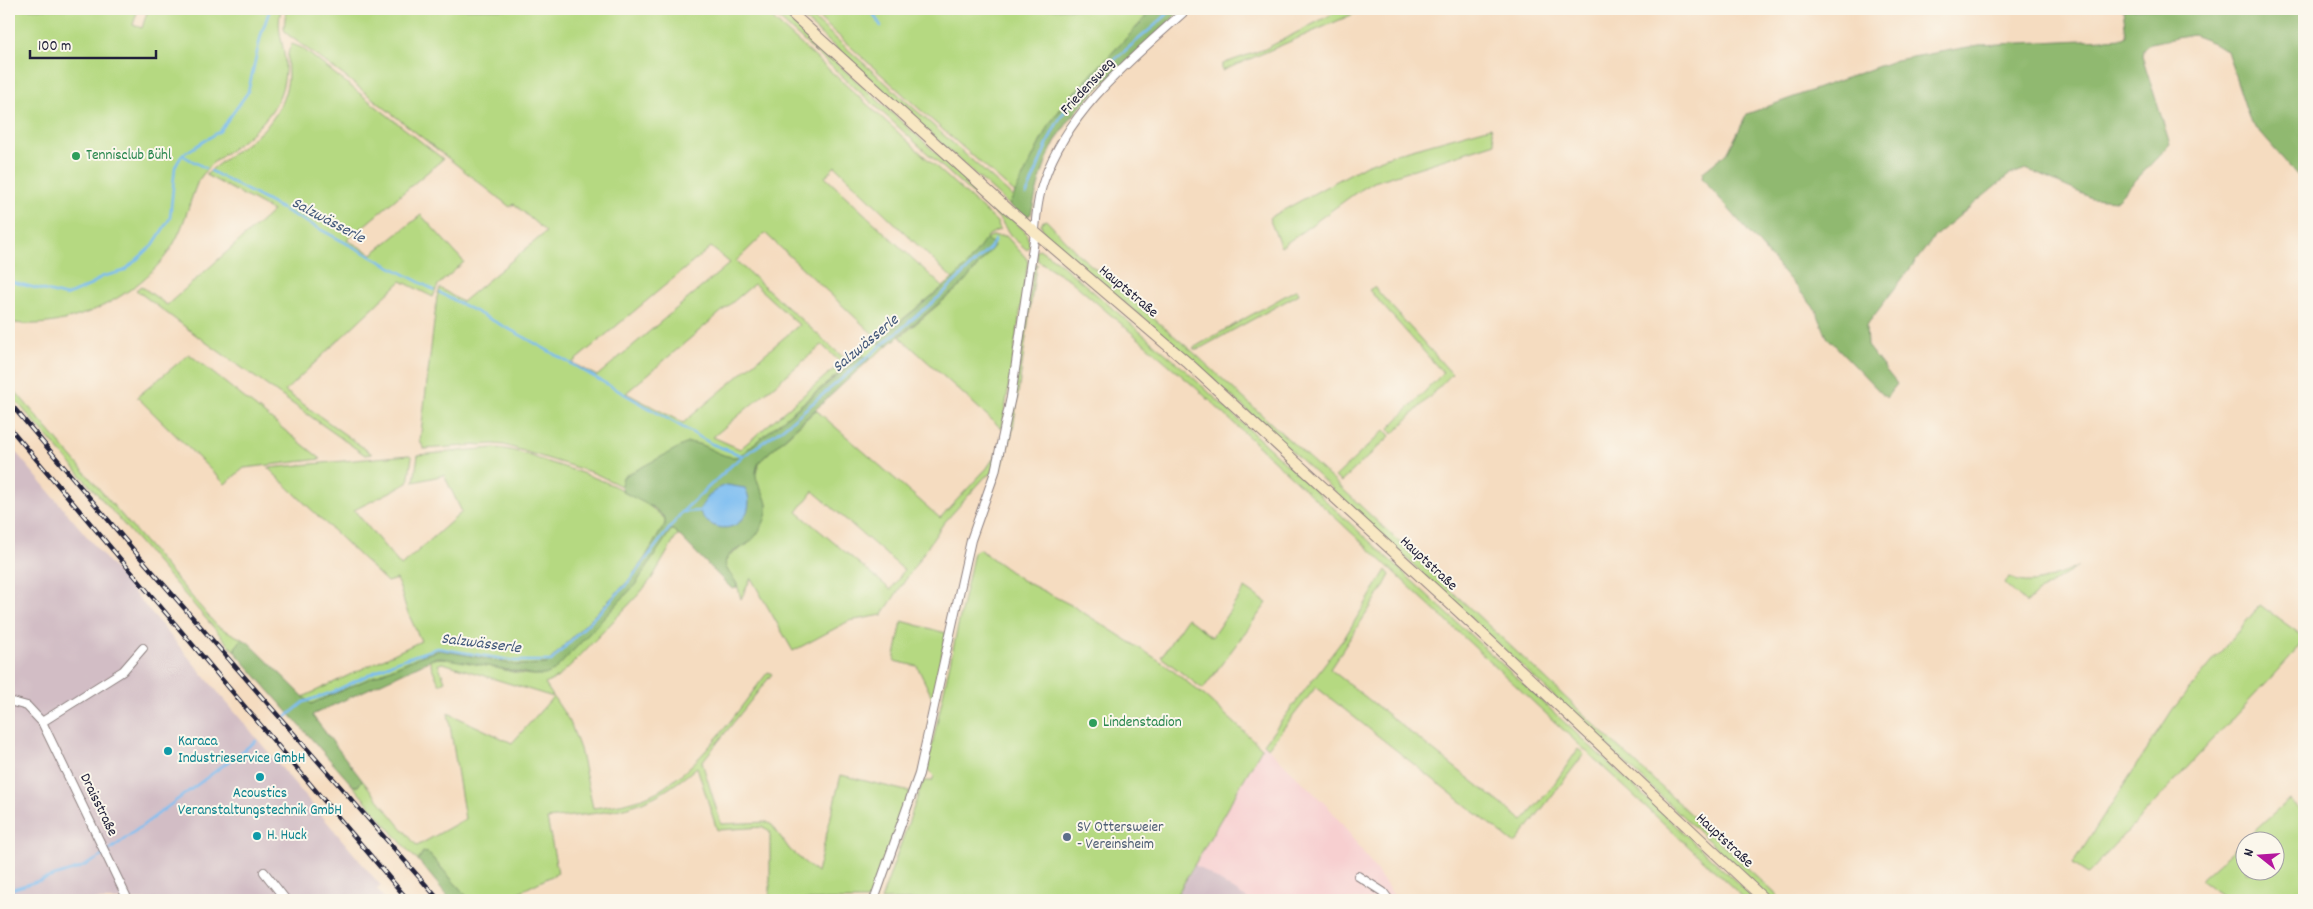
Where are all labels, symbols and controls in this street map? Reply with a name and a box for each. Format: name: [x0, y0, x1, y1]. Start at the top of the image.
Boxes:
scale bar: [30, 28, 156, 60]
text: 100 m: [38, 36, 71, 58]
street label: Friedensweg: [1056, 53, 1120, 121]
place label: Tennisclub Bühl: [86, 145, 172, 167]
marker: Tennisclub Bühl: [70, 150, 82, 162]
water label: Salzwässerle: [287, 192, 370, 250]
street label: Hauptstraße: [1093, 260, 1163, 324]
water label: Salzwässerle: [828, 309, 905, 379]
street label: Hauptstraße: [1394, 531, 1462, 597]
water label: Salzwässerle: [440, 628, 523, 660]
place label: Lindenstadion: [1103, 712, 1182, 734]
marker: Lindenstadion: [1087, 717, 1099, 729]
place label: Karaca Industrieservice GmbH: [178, 731, 305, 770]
marker: Karaca Industrieservice GmbH: [162, 745, 174, 757]
street label: Draisstraße: [73, 770, 123, 841]
marker: Acoustics Veranstaltungstechnik GmbH: [254, 771, 266, 783]
place label: Acoustics Veranstaltungstechnik GmbH: [178, 783, 342, 822]
street label: Hauptstraße: [1690, 808, 1758, 874]
place label: SV Ottersweier - Vereinsheim: [1077, 817, 1164, 856]
place label: H. Huck: [267, 825, 307, 847]
marker: H. Huck: [251, 830, 263, 842]
marker: SV Ottersweier - Vereinsheim: [1061, 831, 1073, 843]
north arrow: [2236, 832, 2286, 882]
text: N: [2239, 846, 2260, 859]

